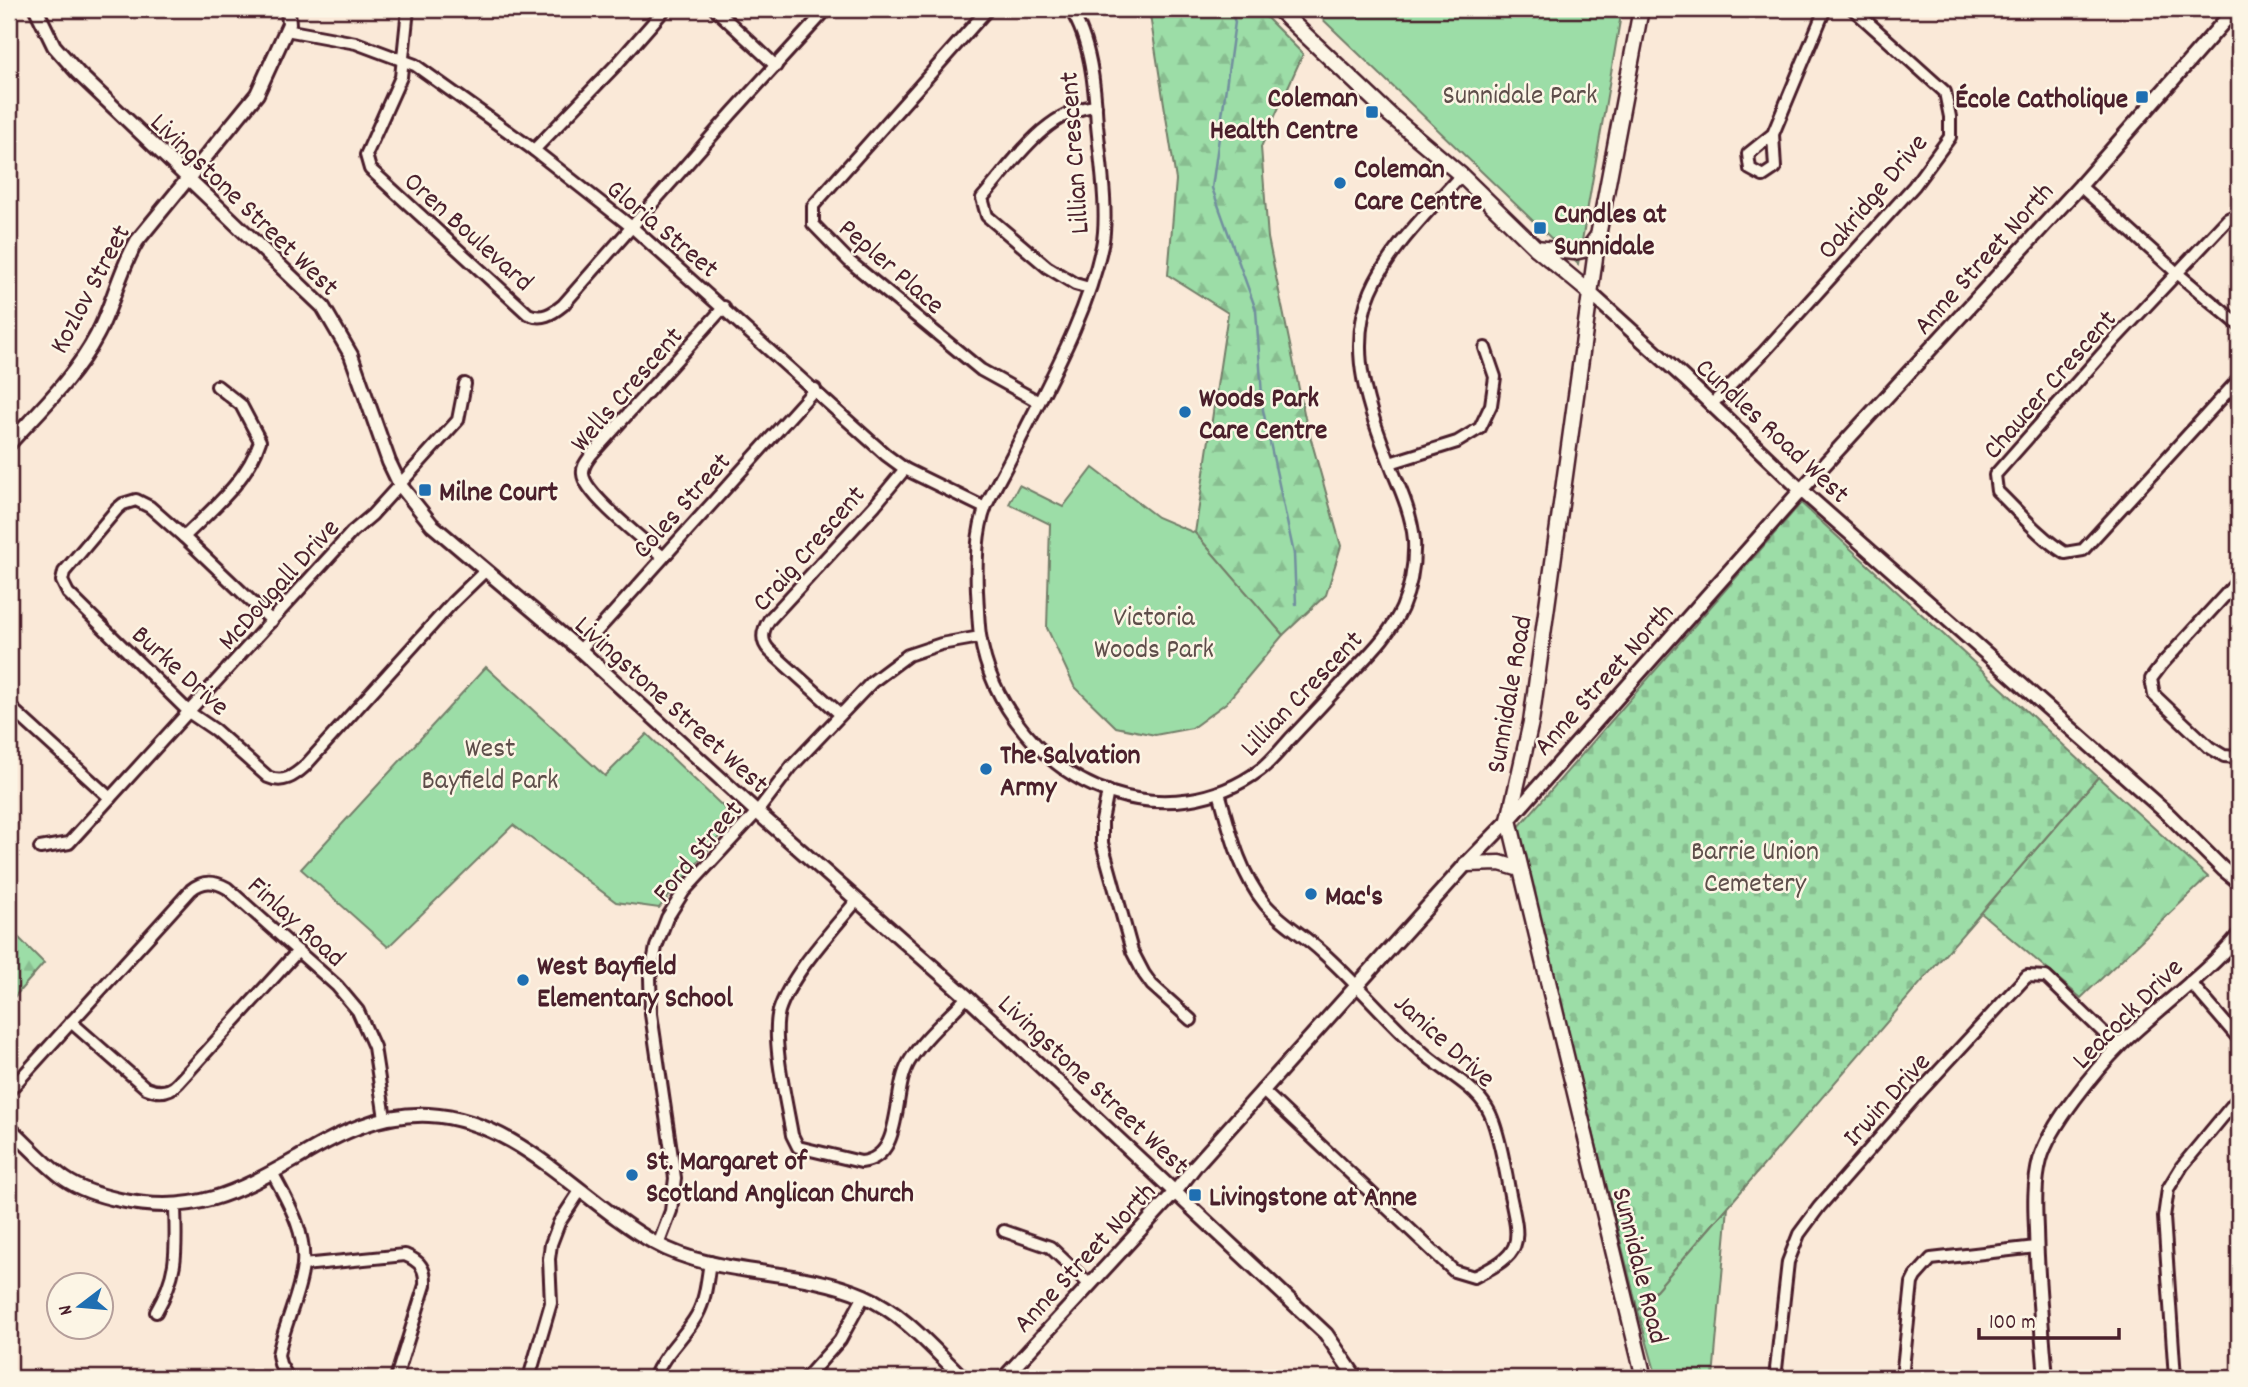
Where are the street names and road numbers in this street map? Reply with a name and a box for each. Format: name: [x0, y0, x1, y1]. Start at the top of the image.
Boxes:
street label: Lillian Crescent: [1051, 70, 1103, 235]
street label: Livingstone Street West: [139, 105, 346, 308]
street label: Oakridge Drive: [1810, 126, 1940, 270]
street label: Oren Boulevard: [393, 164, 541, 303]
street label: Gloria Street: [596, 172, 726, 290]
street label: Anne Street North: [1906, 175, 2066, 346]
street label: Pepler Place: [828, 211, 952, 326]
street label: Kozlov Street: [42, 219, 143, 362]
street label: Chaucer Crescent: [1975, 302, 2128, 470]
street label: Wells Crescent: [563, 320, 695, 463]
street label: Cundles Road West: [1684, 350, 1857, 515]
street label: Coles Street: [625, 445, 743, 570]
street label: Craig Crescent: [744, 478, 877, 622]
street label: McDougall Drive: [210, 511, 351, 661]
street label: Anne Street North: [1526, 596, 1686, 767]
street label: Livingstone Street West: [563, 608, 776, 805]
street label: Sunnidale Road: [1478, 613, 1545, 777]
street label: Burke Drive: [121, 618, 237, 728]
street label: Lillian Crescent: [1233, 623, 1374, 768]
street label: Ford Street: [645, 793, 755, 913]
street label: Finlay Road: [237, 869, 353, 979]
street label: Leacock Drive: [2065, 951, 2194, 1080]
street label: Janice Drive: [1383, 986, 1503, 1100]
street label: Livingstone Street West: [987, 987, 1197, 1186]
street label: Irwin Drive: [1835, 1045, 1942, 1158]
street label: Anne Street North: [1006, 1175, 1168, 1344]
street label: Sunnidale Road: [1598, 1184, 1676, 1348]

